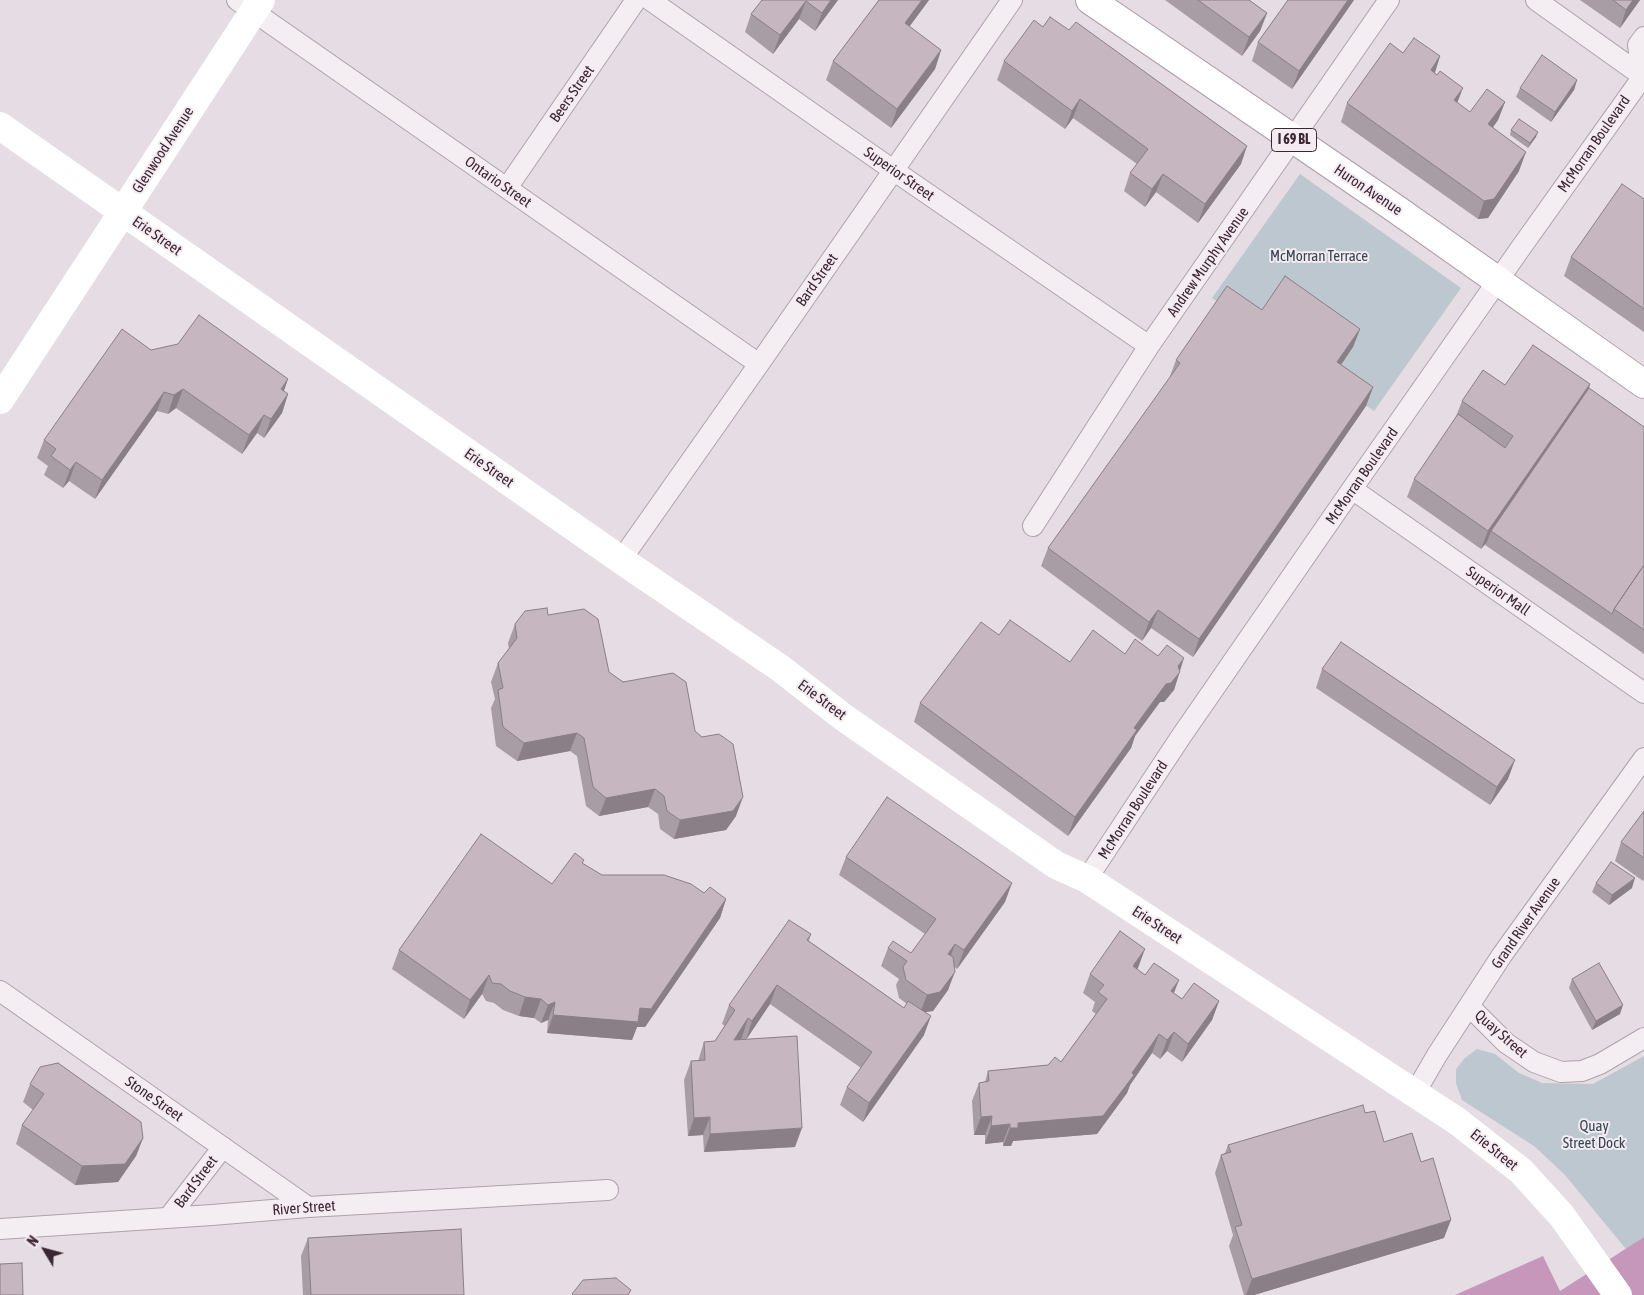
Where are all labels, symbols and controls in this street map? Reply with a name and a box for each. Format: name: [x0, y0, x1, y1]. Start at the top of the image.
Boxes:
street label: Beers Street: [546, 62, 598, 126]
street label: McMorran Boulevard: [1554, 92, 1634, 196]
street label: Glenwood Avenue: [128, 103, 198, 197]
road number: I 69 BL: [1272, 128, 1316, 152]
street label: Superior Street: [860, 143, 938, 205]
street label: Ontario Street: [461, 152, 535, 212]
street label: Huron Avenue: [1331, 161, 1405, 219]
street label: Andrew Murphy Avenue: [1163, 204, 1253, 320]
street label: Erie Street: [129, 213, 185, 259]
park label: McMorran Terrace: [1270, 247, 1368, 265]
street label: Bard Street: [792, 250, 842, 310]
street label: McMorran Boulevard: [1322, 424, 1402, 528]
street label: Erie Street: [461, 445, 517, 491]
street label: Superior Mall: [1463, 562, 1533, 620]
street label: Erie Street: [794, 676, 850, 724]
street label: McMorran Boulevard: [1094, 757, 1172, 863]
street label: Grand River Avenue: [1488, 874, 1564, 972]
street label: Erie Street: [1129, 902, 1185, 948]
street label: Quay Street: [1471, 1006, 1531, 1062]
street label: Stone Street: [122, 1073, 186, 1125]
park label: Quay Street Dock: [1563, 1117, 1625, 1152]
street label: Erie Street: [1467, 1125, 1521, 1175]
street label: Bard Street: [171, 1152, 221, 1212]
street label: River Street: [272, 1197, 336, 1219]
north arrow: [20, 1225, 70, 1275]
text: N: [24, 1233, 42, 1249]

